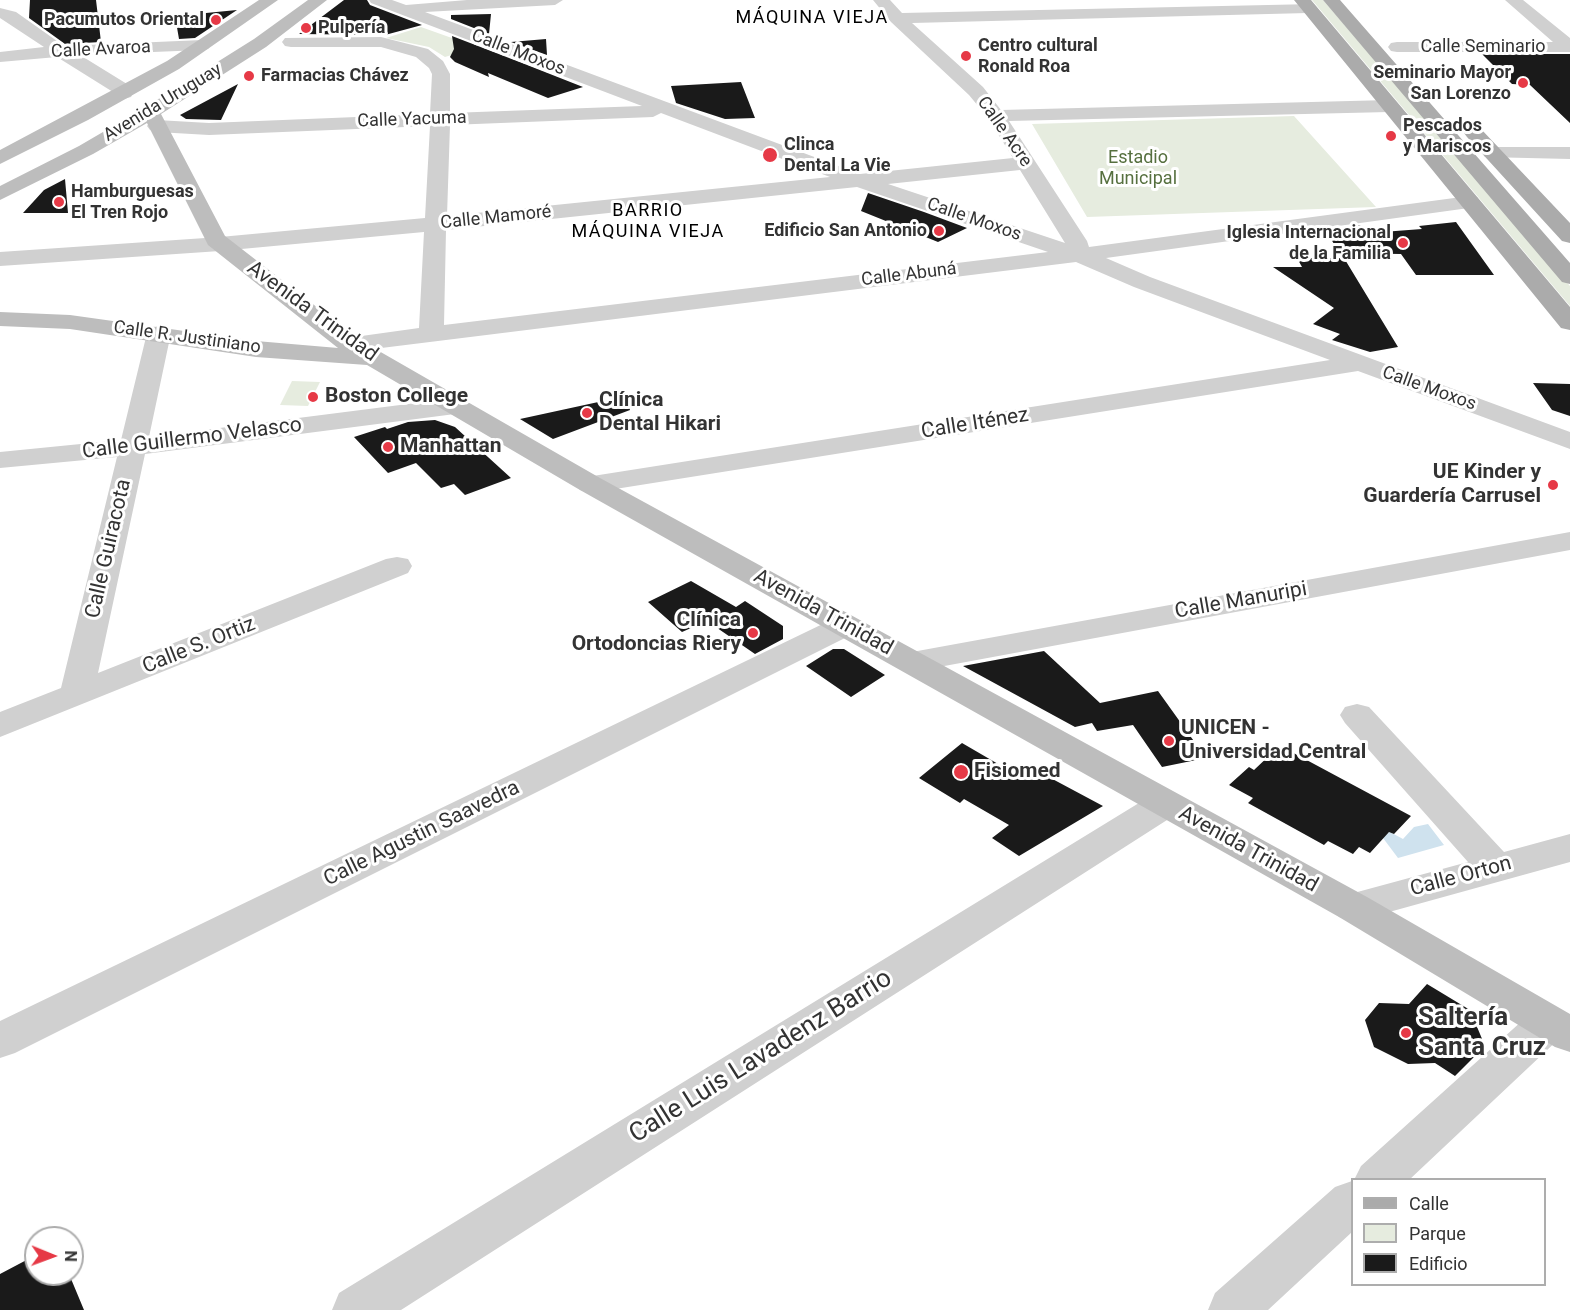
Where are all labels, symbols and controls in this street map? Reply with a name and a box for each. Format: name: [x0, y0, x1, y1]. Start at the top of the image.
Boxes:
district label: MÁQUINA VIEJA: [735, 7, 889, 29]
place label: Pacumutos Oriental: [44, 9, 204, 31]
marker: Pacumutos Oriental: [209, 13, 223, 27]
place label: Pulpería: [318, 17, 385, 39]
marker: Pulpería: [299, 21, 313, 35]
street label: Calle Moxos: [468, 25, 568, 81]
place label: Centro cultural Ronald Roa: [978, 35, 1098, 78]
street label: Calle Seminario: [1420, 36, 1546, 58]
street label: Calle Avaroa: [51, 37, 151, 63]
marker: Centro cultural Ronald Roa: [959, 49, 973, 63]
street label: Avenida Uruguay: [100, 59, 226, 147]
place label: Seminario Mayor San Lorenzo: [1373, 62, 1511, 104]
place label: Farmacias Chávez: [261, 65, 409, 87]
marker: Farmacias Chávez: [242, 69, 256, 83]
marker: Seminario Mayor San Lorenzo: [1516, 76, 1530, 90]
street label: Calle Acre: [972, 93, 1036, 171]
street label: Calle Yacuma: [357, 107, 467, 133]
place label: Pescados y Mariscos: [1403, 115, 1491, 158]
marker: Pescados y Mariscos: [1384, 129, 1398, 143]
place label: Clinca Dental La Vie: [784, 134, 891, 176]
marker: Clinca Dental La Vie: [761, 146, 779, 164]
park label: Estadio Municipal: [1099, 147, 1177, 190]
place label: Hamburguesas El Tren Rojo: [71, 181, 194, 224]
street label: Calle Moxos: [924, 194, 1024, 246]
marker: Hamburguesas El Tren Rojo: [52, 195, 66, 209]
district label: BARRIO MÁQUINA VIEJA: [571, 200, 725, 242]
street label: Calle Mamoré: [440, 201, 552, 235]
place label: Edificio San Antonio: [764, 220, 927, 242]
place label: Iglesia Internacional de la Familia: [1227, 222, 1391, 264]
marker: Edificio San Antonio: [932, 224, 946, 238]
marker: Iglesia Internacional de la Familia: [1396, 236, 1410, 250]
street label: Avenida Trinidad: [242, 256, 382, 368]
street label: Calle Abuná: [860, 258, 958, 292]
street label: Calle R. Justiniano: [112, 317, 262, 359]
street label: Calle Moxos: [1379, 362, 1479, 416]
place label: Boston College: [325, 384, 468, 410]
place label: Clínica Dental Hikari: [599, 388, 721, 438]
marker: Boston College: [306, 390, 320, 404]
street label: Calle Iténez: [919, 403, 1031, 445]
marker: Clínica Dental Hikari: [580, 406, 594, 420]
street label: Calle Guillermo Velasco: [81, 413, 303, 465]
place label: Manhattan: [400, 434, 502, 460]
marker: Manhattan: [381, 440, 395, 454]
place label: UE Kinder y Guardería Carrusel: [1363, 460, 1541, 510]
street label: Calle Guiracota: [81, 477, 137, 621]
marker: UE Kinder y Guardería Carrusel: [1546, 478, 1560, 492]
street label: Avenida Trinidad: [749, 564, 897, 662]
street label: Calle Manuripi: [1173, 577, 1309, 625]
place label: Clínica Ortodoncias Riery: [572, 608, 741, 658]
street label: Calle S. Ortiz: [139, 612, 259, 680]
marker: Clínica Ortodoncias Riery: [746, 626, 760, 640]
place label: UNICEN - Universidad Central: [1181, 716, 1366, 766]
marker: UNICEN - Universidad Central: [1162, 734, 1176, 748]
place label: Fisiomed: [974, 759, 1061, 785]
marker: Fisiomed: [952, 763, 970, 781]
street label: Calle Agustin Saavedra: [320, 776, 524, 892]
street label: Avenida Trinidad: [1174, 801, 1322, 899]
street label: Calle Orton: [1408, 851, 1514, 903]
street label: Calle Luis Lavadenz Barrio: [624, 963, 898, 1151]
place label: Saltería Santa Cruz: [1418, 1002, 1546, 1064]
marker: Saltería Santa Cruz: [1399, 1026, 1413, 1040]
legend: [1351, 1178, 1546, 1286]
text: Calle: [1409, 1193, 1449, 1214]
text: Parque: [1409, 1223, 1466, 1244]
north arrow: [24, 1226, 84, 1286]
text: N: [61, 1250, 80, 1262]
text: Edificio: [1409, 1253, 1468, 1274]

